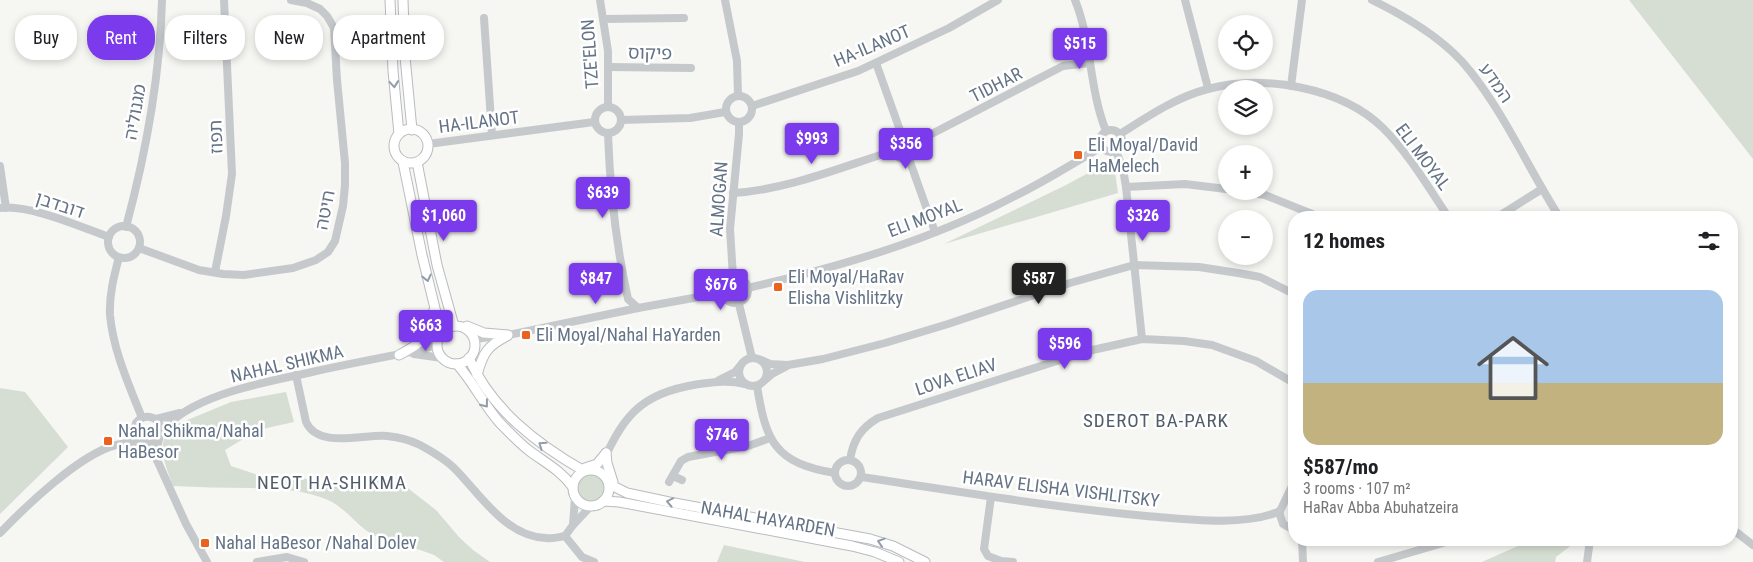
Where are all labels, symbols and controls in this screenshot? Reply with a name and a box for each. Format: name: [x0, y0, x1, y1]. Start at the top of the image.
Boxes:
chip: Buy: [15, 15, 77, 60]
chip: Rent: [87, 15, 155, 60]
chip: Filters: [165, 15, 245, 60]
chip: New: [255, 15, 323, 60]
chip: Apartment: [333, 15, 444, 60]
map controls: [1218, 15, 1273, 265]
button: locate: [1218, 15, 1273, 70]
street label: TZE'ELON: [577, 18, 602, 90]
street label: HA-ILANOT: [830, 20, 913, 71]
pin: $515: [1050, 28, 1110, 70]
text: $515: [1064, 34, 1096, 53]
street label: פיקוס: [628, 42, 672, 63]
street label: המדע: [1475, 59, 1518, 107]
street label: TIDHAR: [966, 62, 1026, 106]
one-way arrow: [388, 80, 399, 88]
button: layers: [1218, 80, 1273, 135]
street label: מגנוליה: [119, 82, 150, 142]
street label: HA-ILANOT: [438, 106, 520, 137]
street label: ELI MOYAL: [1392, 119, 1455, 194]
street label: תפוז: [204, 120, 227, 154]
pin: $993: [782, 122, 842, 165]
pin: $356: [876, 128, 936, 170]
text: $993: [796, 129, 828, 148]
text: $356: [890, 134, 922, 153]
place label: Eli Moyal/David HaMelech: [1088, 134, 1198, 176]
button: +: [1218, 145, 1273, 200]
marker: Eli Moyal/David HaMelech: [1072, 149, 1084, 161]
street label: ALMOGAN: [705, 161, 732, 237]
pin: $639: [573, 176, 633, 219]
text: $639: [587, 183, 619, 202]
street label: דובדבן: [33, 187, 88, 222]
street label: חיטה: [310, 188, 339, 231]
street label: ELI MOYAL: [885, 194, 965, 241]
pin: $1,060: [403, 200, 485, 242]
pin: $326: [1113, 200, 1173, 242]
text: $1,060: [422, 206, 466, 225]
text: $326: [1127, 206, 1159, 225]
button: −: [1218, 210, 1273, 265]
icon: filters: [1695, 227, 1723, 255]
text: 12 homes: [1303, 229, 1385, 253]
pin: $847: [566, 262, 626, 305]
pin: $587: [1009, 262, 1069, 305]
place label: Eli Moyal/HaRav Elisha Vishlitzky: [788, 266, 904, 308]
pin: $676: [691, 268, 751, 311]
text: $847: [580, 269, 612, 288]
text: $587: [1023, 269, 1055, 288]
one-way arrow: [421, 274, 432, 282]
text: $676: [705, 275, 737, 294]
marker: Eli Moyal/HaRav Elisha Vishlitzky: [772, 281, 784, 293]
pin: $663: [396, 310, 456, 352]
text: $663: [410, 316, 442, 335]
icon: home: [1468, 323, 1558, 413]
place label: Eli Moyal/Nahal HaYarden: [536, 324, 721, 345]
pin: $596: [1035, 328, 1095, 370]
marker: Eli Moyal/Nahal HaYarden: [520, 329, 532, 341]
text: $596: [1049, 334, 1081, 353]
street label: NAHAL SHIKMA: [228, 340, 346, 387]
street label: LOVA ELIAV: [912, 353, 999, 400]
one-way arrow: [479, 398, 487, 407]
district label: SDEROT BA-PARK: [1083, 409, 1229, 432]
pin: $746: [692, 418, 752, 461]
place label: Nahal Shikma/Nahal HaBesor: [118, 420, 264, 462]
text: $746: [706, 425, 738, 444]
marker: Nahal Shikma/Nahal HaBesor: [102, 435, 114, 447]
one-way arrow: [539, 442, 548, 451]
text: $587/mo: [1303, 455, 1378, 479]
street label: HARAV ELISHA VISHLITSKY: [962, 466, 1161, 511]
district label: NEOT HA-SHIKMA: [257, 471, 407, 494]
text: 3 rooms · 107 m²: [1303, 479, 1411, 498]
street label: NAHAL HAYARDEN: [699, 496, 837, 541]
one-way arrow: [665, 497, 674, 507]
text: HaRav Abba Abuhatzeira: [1303, 498, 1459, 517]
place label: Nahal HaBesor /Nahal Dolev: [215, 532, 417, 553]
marker: Nahal HaBesor /Nahal Dolev: [199, 537, 211, 549]
one-way arrow: [877, 538, 885, 548]

